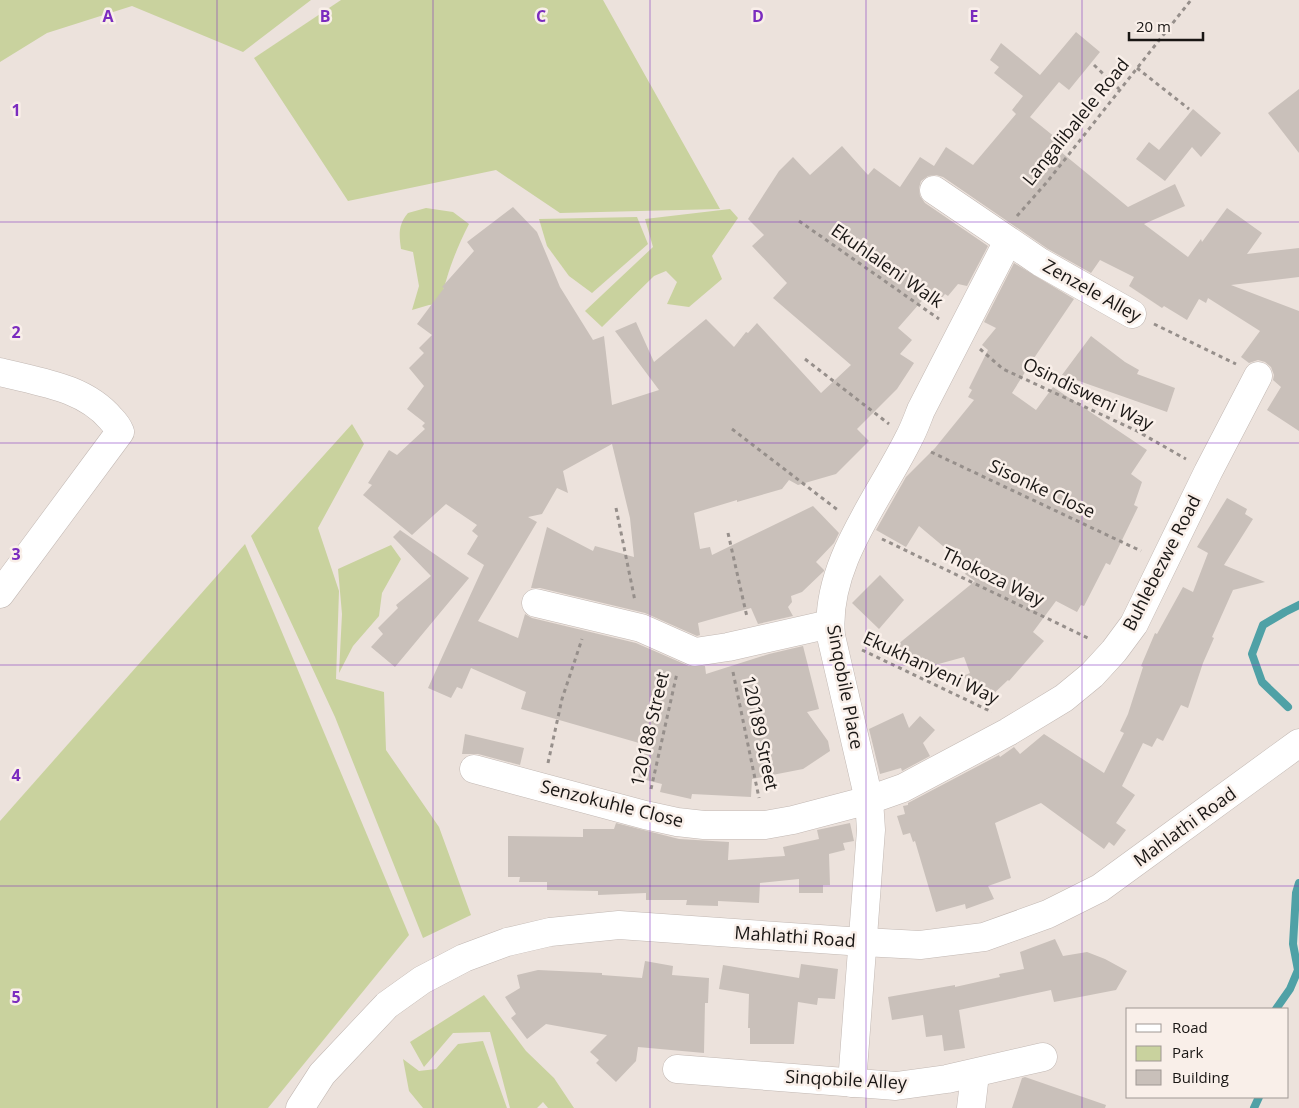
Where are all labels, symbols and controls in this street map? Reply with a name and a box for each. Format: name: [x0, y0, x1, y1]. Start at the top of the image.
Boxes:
text: A: [102, 5, 114, 27]
text: B: [320, 5, 330, 27]
text: C: [536, 5, 546, 27]
text: D: [752, 5, 764, 27]
text: E: [970, 5, 979, 27]
scale bar: [1129, 10, 1203, 42]
text: 20 m: [1136, 16, 1171, 36]
street label: Langalibalele Road: [1016, 53, 1134, 190]
text: 1: [11, 99, 21, 121]
street label: Ekuhlaleni Walk: [827, 218, 949, 313]
street label: Zenzele Alley: [1039, 253, 1147, 327]
text: 2: [11, 321, 21, 343]
street label: Osindisweni Way: [1019, 351, 1159, 435]
street label: Sisonke Close: [985, 453, 1099, 523]
street label: Buhlebezwe Road: [1116, 490, 1206, 635]
street label: Thokoza Way: [938, 541, 1049, 612]
text: 3: [11, 543, 21, 565]
street label: Sinqobile Place: [822, 623, 870, 751]
street label: Ekukhanyeni Way: [860, 625, 1004, 709]
street label: 120188 Street: [624, 669, 674, 788]
street label: 120189 Street: [737, 673, 785, 792]
text: 4: [11, 764, 21, 786]
street label: Senzokuhle Close: [538, 774, 686, 832]
street label: Mahlathi Road: [1128, 781, 1241, 872]
street label: Mahlathi Road: [734, 920, 856, 952]
text: 5: [11, 986, 21, 1008]
legend: [1126, 1008, 1289, 1098]
text: Road: [1172, 1017, 1208, 1037]
text: Park: [1172, 1042, 1203, 1062]
street label: Sinqobile Alley: [785, 1064, 908, 1094]
text: Building: [1172, 1067, 1229, 1087]

